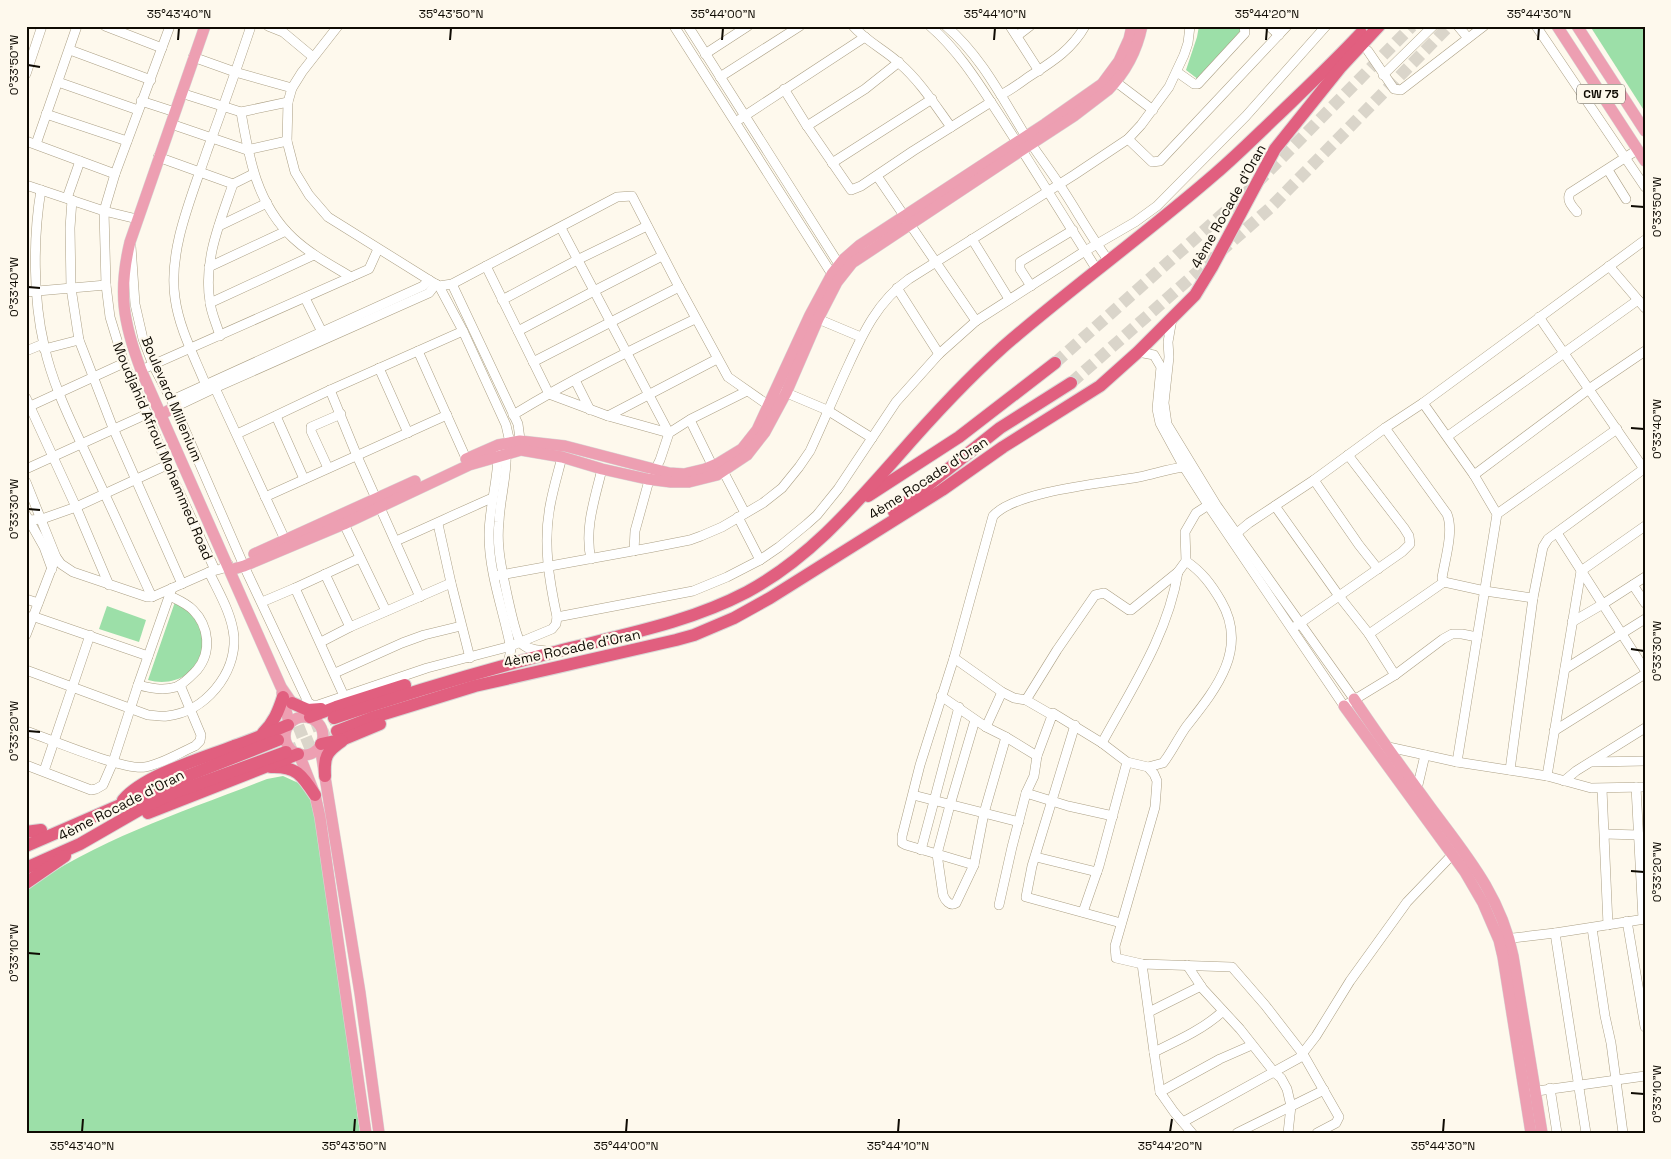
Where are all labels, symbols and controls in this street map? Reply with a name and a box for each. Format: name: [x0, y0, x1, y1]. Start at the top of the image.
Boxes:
text: 35°43'40"N: [147, 6, 211, 22]
text: 35°43'50"N: [419, 6, 483, 22]
text: 35°44'00"N: [690, 6, 756, 22]
text: 35°44'10"N: [964, 6, 1026, 22]
text: 35°44'20"N: [1235, 6, 1299, 22]
text: 35°44'30"N: [1507, 6, 1571, 22]
text: 0°33'50"W: [6, 34, 22, 95]
road number: CW 75: [1577, 85, 1625, 104]
street label: 4ème Rocade d'Oran: [1186, 141, 1270, 271]
text: 0°33'50"W: [1649, 176, 1665, 237]
text: 0°33'40"W: [6, 256, 22, 317]
street label: Boulevard Millenium: [137, 334, 207, 464]
street label: Moudjahid Afroul Mohammed Road: [109, 339, 217, 563]
text: 0°33'40"W: [1649, 398, 1665, 459]
street label: 4ème Rocade d'Oran: [865, 433, 991, 523]
text: 0°33'30"W: [6, 478, 22, 539]
text: 0°33'30"W: [1649, 620, 1665, 681]
street label: 4ème Rocade d'Oran: [502, 625, 642, 671]
text: 0°33'20"W: [6, 700, 22, 761]
street label: 4ème Rocade d'Oran: [55, 765, 187, 845]
text: 0°33'20"W: [1649, 841, 1665, 902]
text: 0°33'10"W: [6, 923, 22, 982]
text: 0°33'10"W: [1649, 1064, 1665, 1123]
text: 35°43'40"N: [50, 1138, 114, 1154]
text: 35°43'50"N: [322, 1138, 386, 1154]
text: 35°44'00"N: [593, 1138, 659, 1154]
text: 35°44'10"N: [867, 1138, 929, 1154]
text: 35°44'20"N: [1138, 1138, 1202, 1154]
text: 35°44'30"N: [1411, 1138, 1475, 1154]

